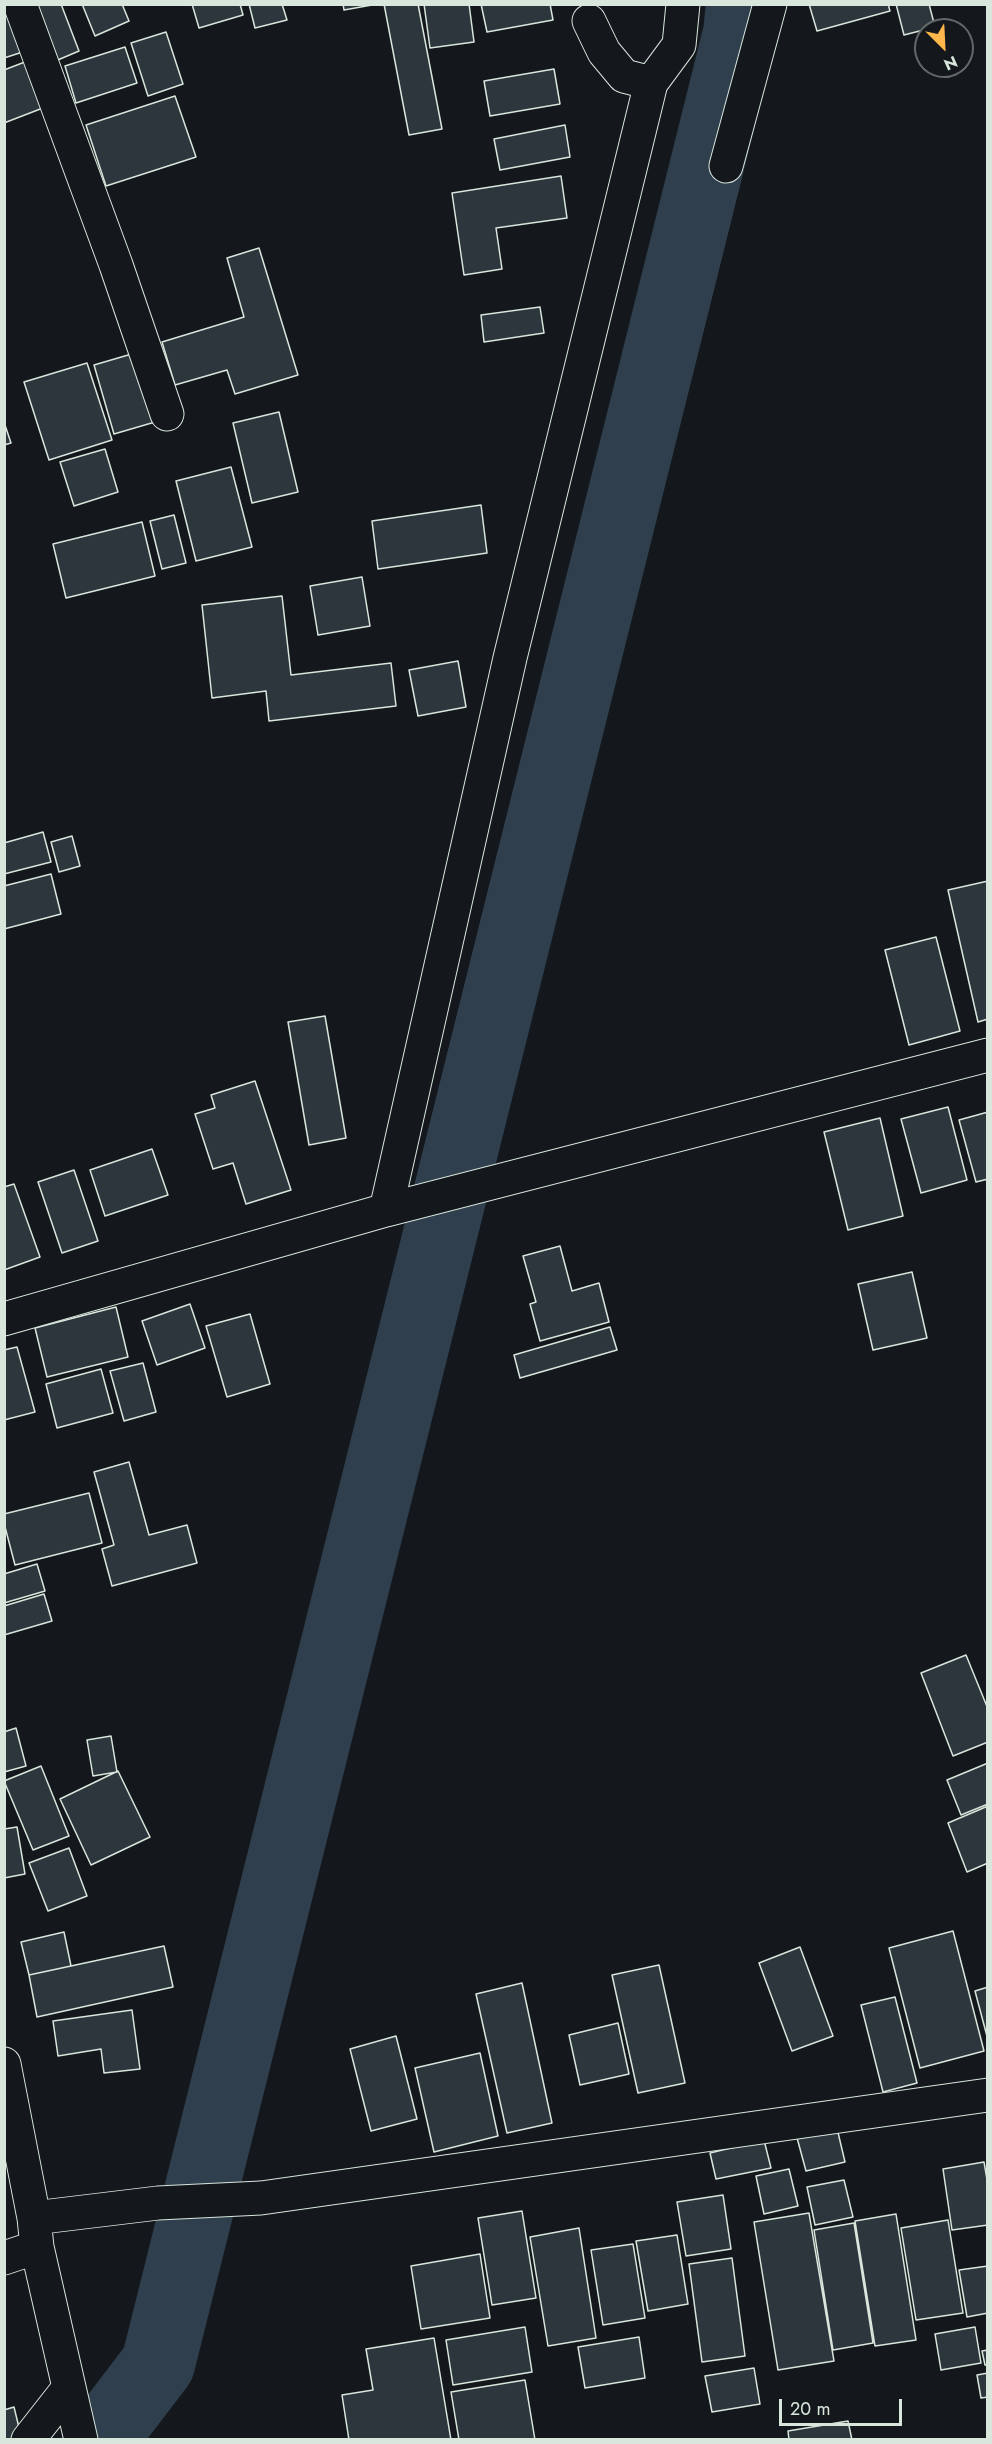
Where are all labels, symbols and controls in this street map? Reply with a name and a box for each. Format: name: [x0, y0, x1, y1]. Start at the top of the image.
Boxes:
north arrow: [914, 18, 974, 78]
text: N: [940, 50, 961, 76]
scale bar: [782, 2387, 905, 2425]
text: 20 m: [790, 2396, 830, 2422]

